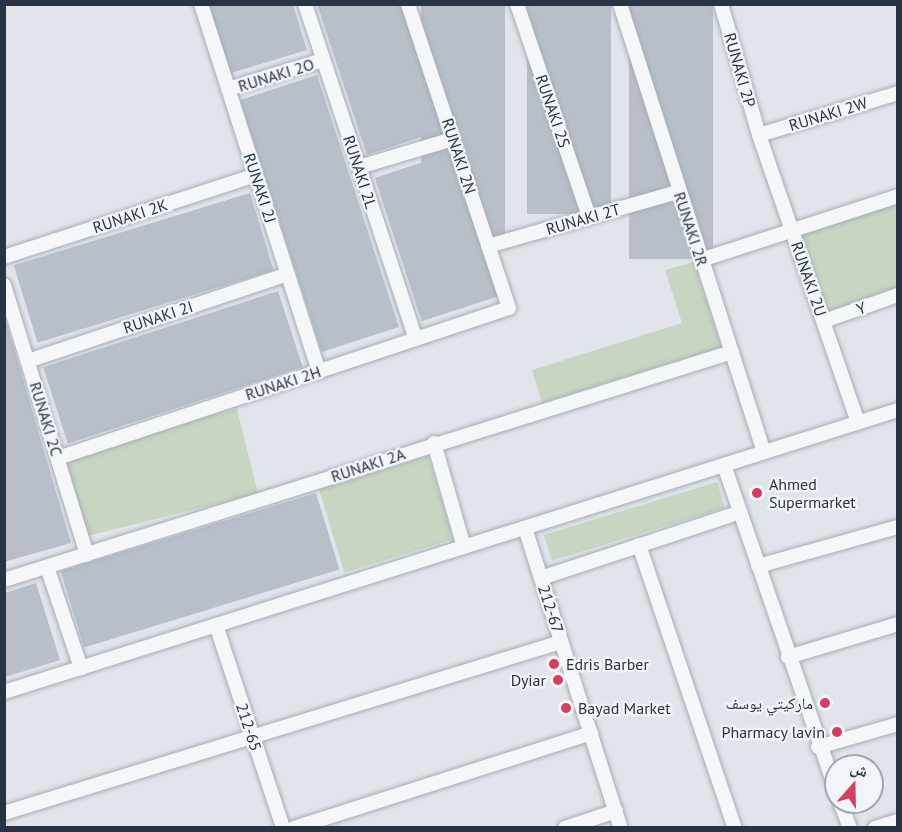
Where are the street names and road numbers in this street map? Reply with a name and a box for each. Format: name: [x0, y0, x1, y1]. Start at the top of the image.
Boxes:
street label: RUNAKI 2P: [720, 31, 760, 109]
street label: RUNAKI 2O: [236, 54, 316, 96]
street label: RUNAKI 2S: [532, 72, 574, 150]
street label: RUNAKI 2W: [787, 93, 869, 135]
street label: RUNAKI 2N: [438, 116, 480, 196]
street label: RUNAKI 2L: [339, 133, 381, 211]
street label: RUNAKI 2J: [240, 151, 280, 225]
street label: RUNAKI 2R: [670, 189, 712, 269]
street label: RUNAKI 2K: [90, 195, 170, 237]
street label: RUNAKI 2T: [544, 199, 622, 239]
street label: RUNAKI 2U: [787, 239, 831, 319]
street label: RUNAKI 2I: [121, 297, 195, 337]
street label: Y: [854, 297, 868, 319]
street label: RUNAKI 2H: [243, 362, 323, 404]
street label: RUNAKI 2C: [26, 380, 66, 458]
street label: RUNAKI 2A: [328, 444, 408, 486]
street label: 212-67: [534, 583, 568, 635]
street label: 212-65: [232, 701, 266, 753]

